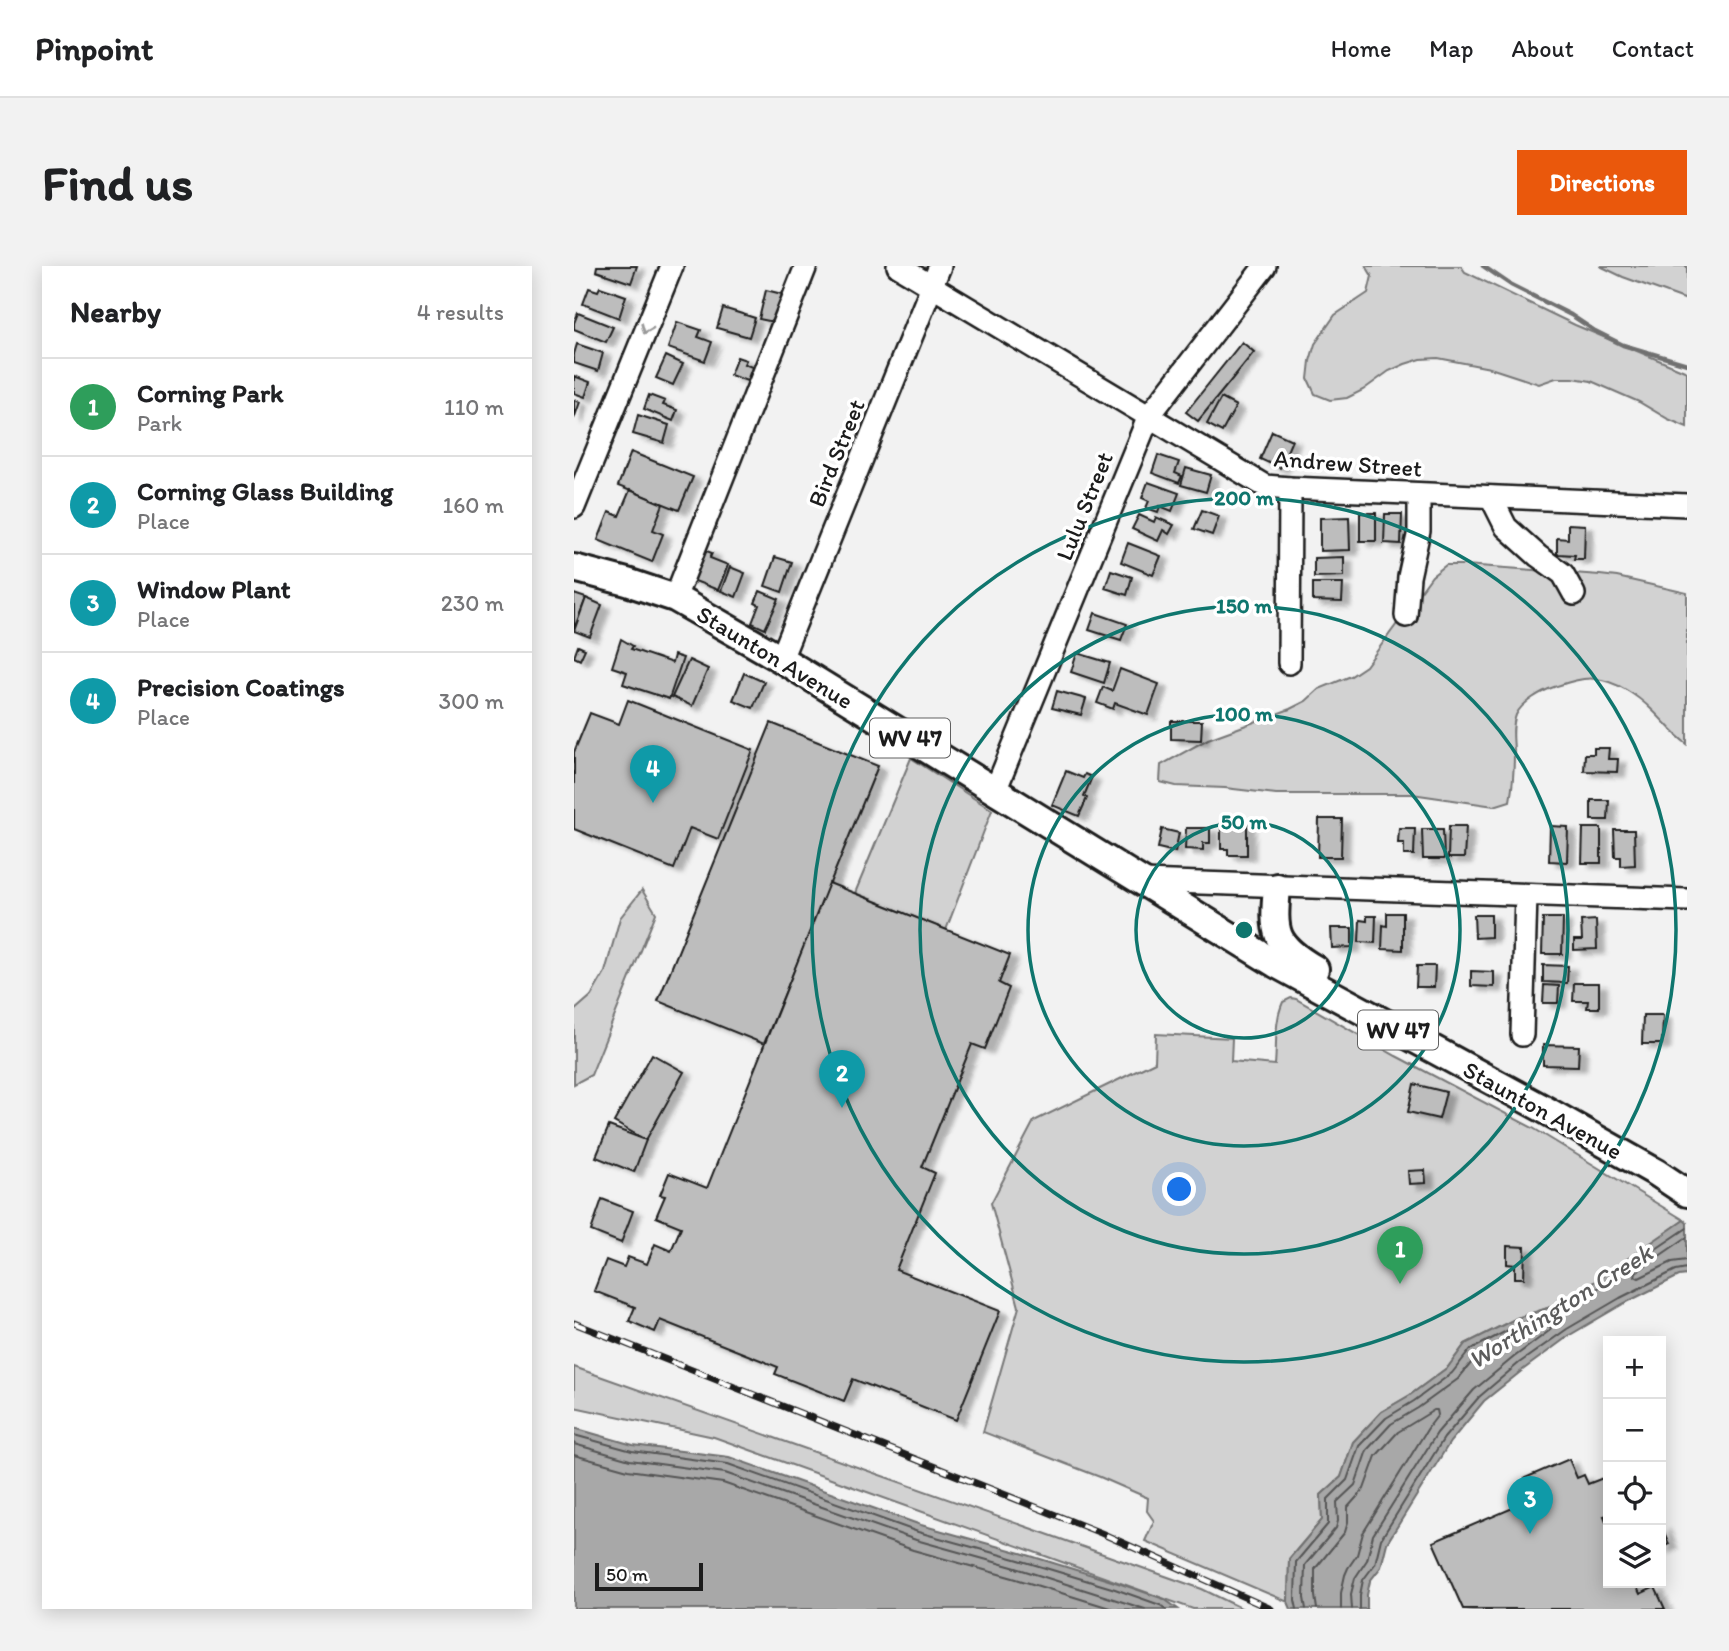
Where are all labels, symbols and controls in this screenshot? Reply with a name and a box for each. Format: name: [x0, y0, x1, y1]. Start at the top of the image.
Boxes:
text: Pinpoint: [35, 29, 153, 68]
text: Home: [1331, 34, 1391, 63]
text: Map: [1429, 34, 1473, 63]
text: About: [1511, 34, 1574, 63]
text: Contact: [1612, 34, 1694, 63]
button: Directions: [1517, 150, 1687, 215]
text: Find us: [42, 153, 193, 212]
text: Nearby: [70, 293, 161, 330]
text: 4 results: [417, 298, 504, 326]
one-way arrow: [641, 323, 655, 335]
text: Corning Park: [137, 377, 283, 409]
text: 1: [88, 393, 98, 421]
text: 110 m: [444, 393, 504, 421]
street label: Bird Street: [801, 395, 871, 511]
text: Park: [137, 409, 182, 437]
street label: Andrew Street: [1273, 443, 1423, 483]
street label: Lulu Street: [1049, 447, 1119, 565]
text: Corning Glass Building: [137, 475, 393, 507]
text: 200 m: [1214, 485, 1274, 510]
text: 2: [87, 491, 99, 519]
text: 160 m: [442, 491, 504, 519]
text: Place: [137, 507, 190, 535]
text: Window Plant: [137, 573, 291, 605]
text: 3: [87, 589, 99, 617]
text: 230 m: [441, 589, 504, 617]
text: 150 m: [1216, 593, 1272, 618]
street label: Staunton Avenue: [692, 599, 858, 715]
text: Place: [137, 605, 190, 633]
text: Precision Coatings: [137, 671, 345, 703]
text: 4: [86, 687, 100, 715]
text: 300 m: [439, 687, 504, 715]
text: 100 m: [1215, 701, 1273, 726]
text: Place: [137, 703, 190, 731]
road number: WV 47: [870, 718, 950, 758]
pin: 4: [630, 745, 676, 803]
text: 50 m: [1221, 809, 1268, 834]
centre of rings: [1232, 918, 1256, 942]
road number: WV 47: [1358, 1010, 1438, 1050]
pin: 2: [819, 1050, 865, 1108]
street label: Staunton Avenue: [1458, 1054, 1628, 1166]
your location: [1162, 1172, 1196, 1206]
pin: 1: [1377, 1226, 1423, 1284]
water label: Worthington Creek: [1462, 1236, 1659, 1376]
map controls: [1603, 1336, 1666, 1588]
button: +: [1603, 1336, 1666, 1399]
button: −: [1603, 1399, 1666, 1462]
button: locate: [1603, 1462, 1666, 1525]
pin: 3: [1507, 1476, 1553, 1534]
button: layers: [1603, 1525, 1666, 1588]
scale bar: [595, 1560, 704, 1592]
text: 50 m: [606, 1563, 648, 1586]

